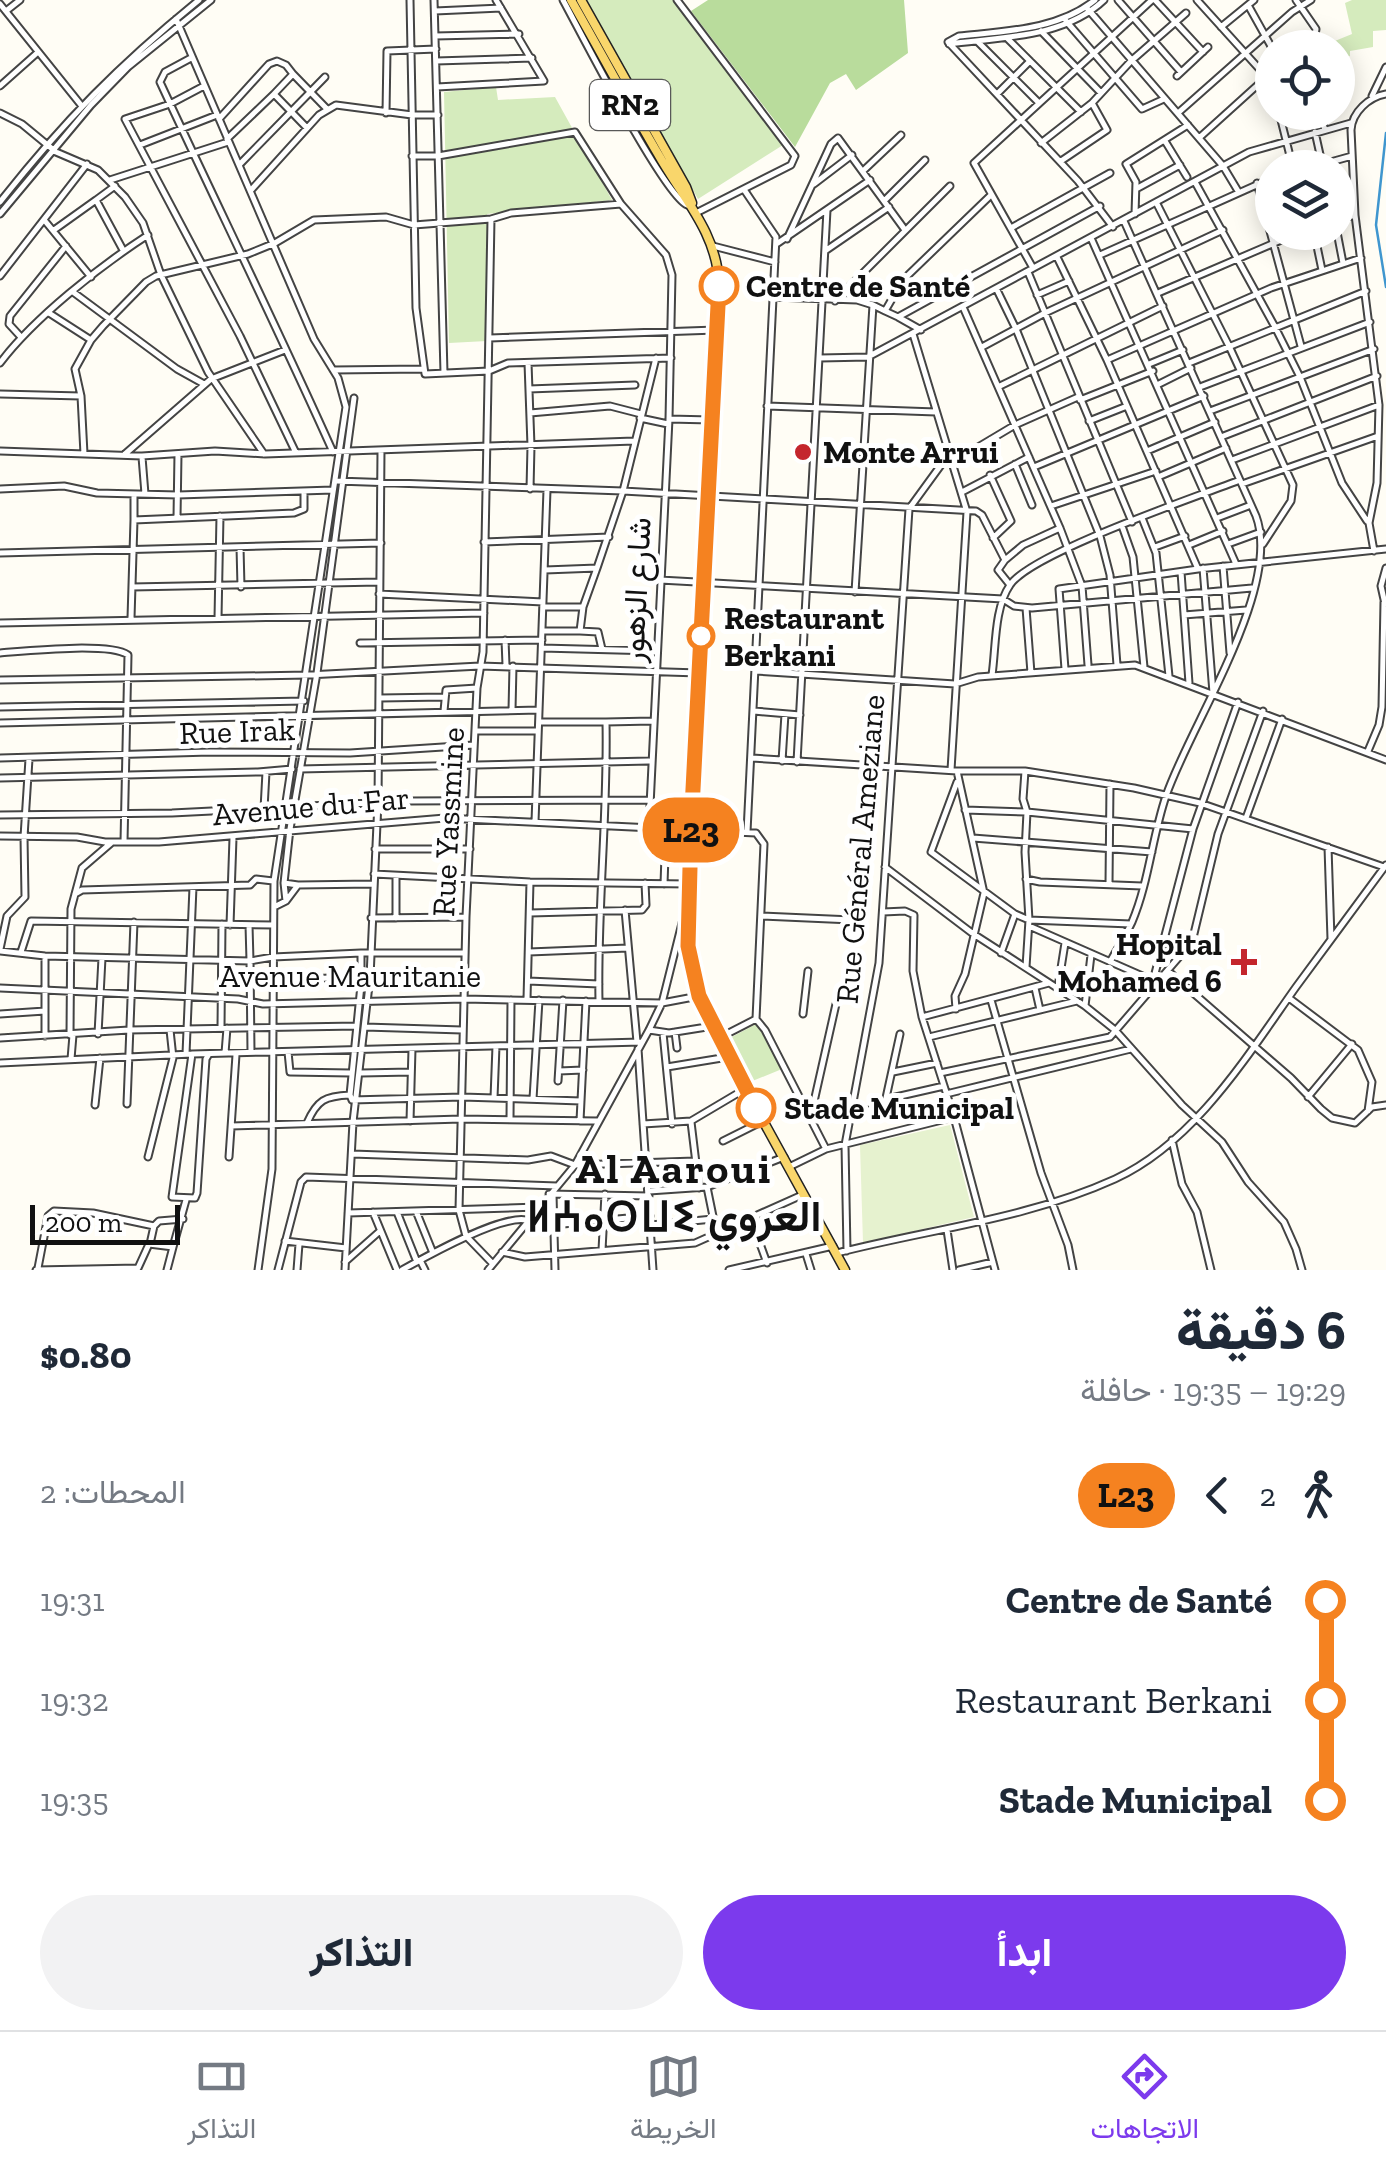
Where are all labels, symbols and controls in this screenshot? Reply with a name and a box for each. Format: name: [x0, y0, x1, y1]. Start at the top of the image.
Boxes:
map controls: [1255, 30, 1355, 250]
button: locate: [1255, 30, 1355, 130]
road number: RN2: [590, 80, 670, 130]
button: layers: [1255, 150, 1355, 250]
marker: Centre de Santé: [700, 267, 738, 305]
place label: Centre de Santé: [746, 267, 970, 305]
place label: Monte Arrui: [823, 433, 999, 471]
marker: Monte Arrui: [792, 441, 814, 463]
street label: شارع الزهور: [613, 516, 662, 665]
place label: Restaurant Berkani: [724, 599, 884, 674]
marker: Restaurant Berkani: [688, 623, 714, 649]
street label: Rue Général Ameziane: [828, 693, 892, 1005]
street label: Rue Irak: [178, 710, 296, 752]
street label: Rue Yassmine: [424, 726, 472, 918]
street label: Avenue du Far: [211, 778, 411, 834]
line badge: L23: [634, 798, 748, 862]
text: L23: [663, 809, 719, 851]
place label: Hopital Mohamed 6: [1057, 925, 1222, 1000]
marker: Hopital Mohamed 6: [1231, 949, 1257, 975]
street label: Avenue Mauritanie: [219, 957, 481, 995]
marker: Stade Municipal: [737, 1089, 775, 1127]
place label: Stade Municipal: [784, 1089, 1014, 1127]
district label: Al Aaroui ⵍⵄⴰⵔⵡⵉ العروي: [527, 1143, 821, 1251]
scale bar: [30, 1200, 180, 1244]
text: 200 m: [45, 1206, 122, 1239]
text: 6 دقيقة: [1176, 1297, 1346, 1363]
text: $0.80: [40, 1332, 132, 1378]
text: 19:29 – 19:35 · حافلة: [1080, 1371, 1346, 1409]
icon: back: [1190, 1468, 1245, 1523]
icon: walk: [1291, 1468, 1346, 1523]
text: المحطات: 2: [40, 1473, 186, 1511]
text: L23: [1098, 1474, 1155, 1516]
text: 2: [1260, 1476, 1276, 1514]
text: Centre de Santé: [1006, 1577, 1272, 1623]
text: 19:31: [40, 1581, 104, 1619]
text: Restaurant Berkani: [955, 1677, 1272, 1723]
text: 19:32: [40, 1681, 109, 1719]
text: Stade Municipal: [999, 1777, 1272, 1823]
text: 19:35: [40, 1781, 109, 1819]
button: التذاكر: [40, 1895, 683, 2010]
button: ابدأ: [703, 1895, 1346, 2010]
tab: التذاكر: [187, 2049, 256, 2153]
tab: الخريطة: [630, 2049, 717, 2153]
tab: الاتجاهات: [1090, 2049, 1199, 2153]

